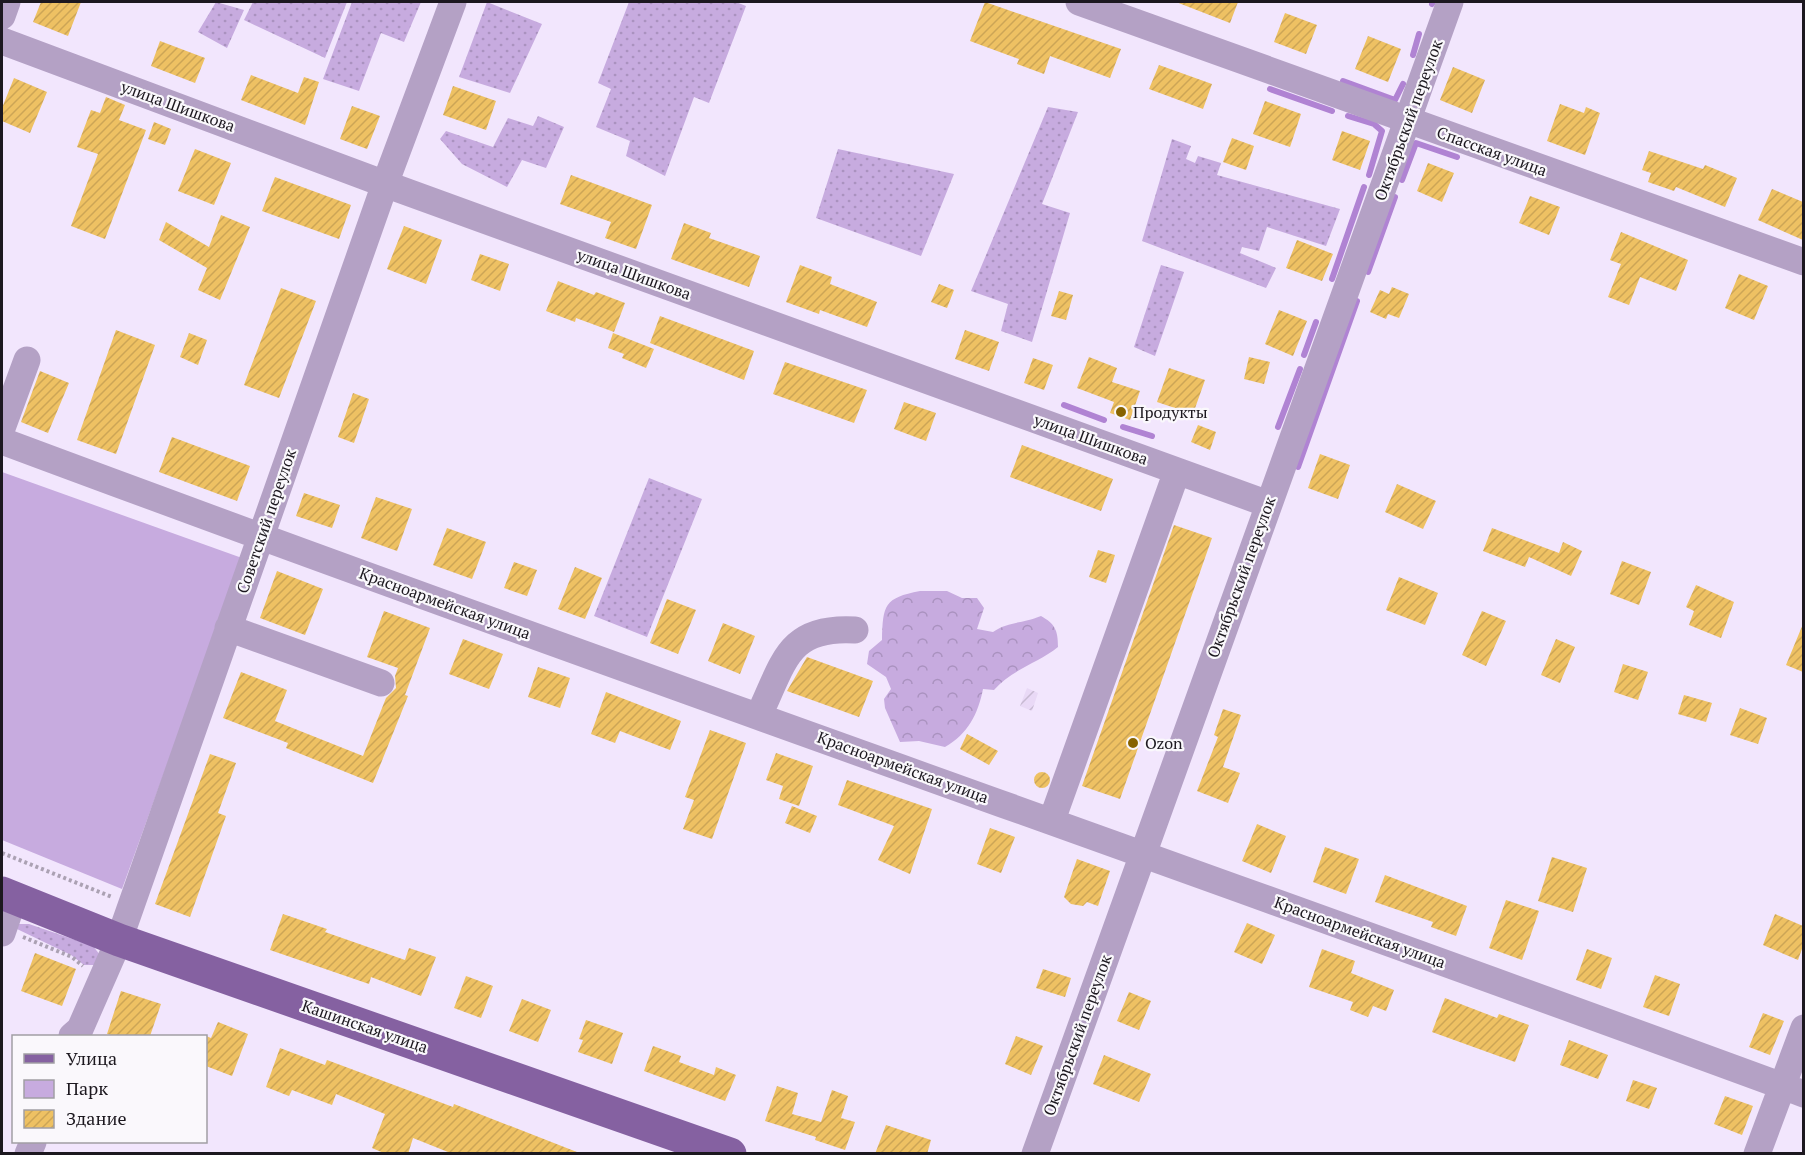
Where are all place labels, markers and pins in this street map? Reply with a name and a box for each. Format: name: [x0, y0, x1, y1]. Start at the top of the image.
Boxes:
place label: Продукты: [1133, 401, 1208, 423]
marker: Продукты: [1114, 405, 1128, 419]
place label: Ozon: [1145, 732, 1183, 754]
marker: Ozon: [1126, 736, 1140, 750]

